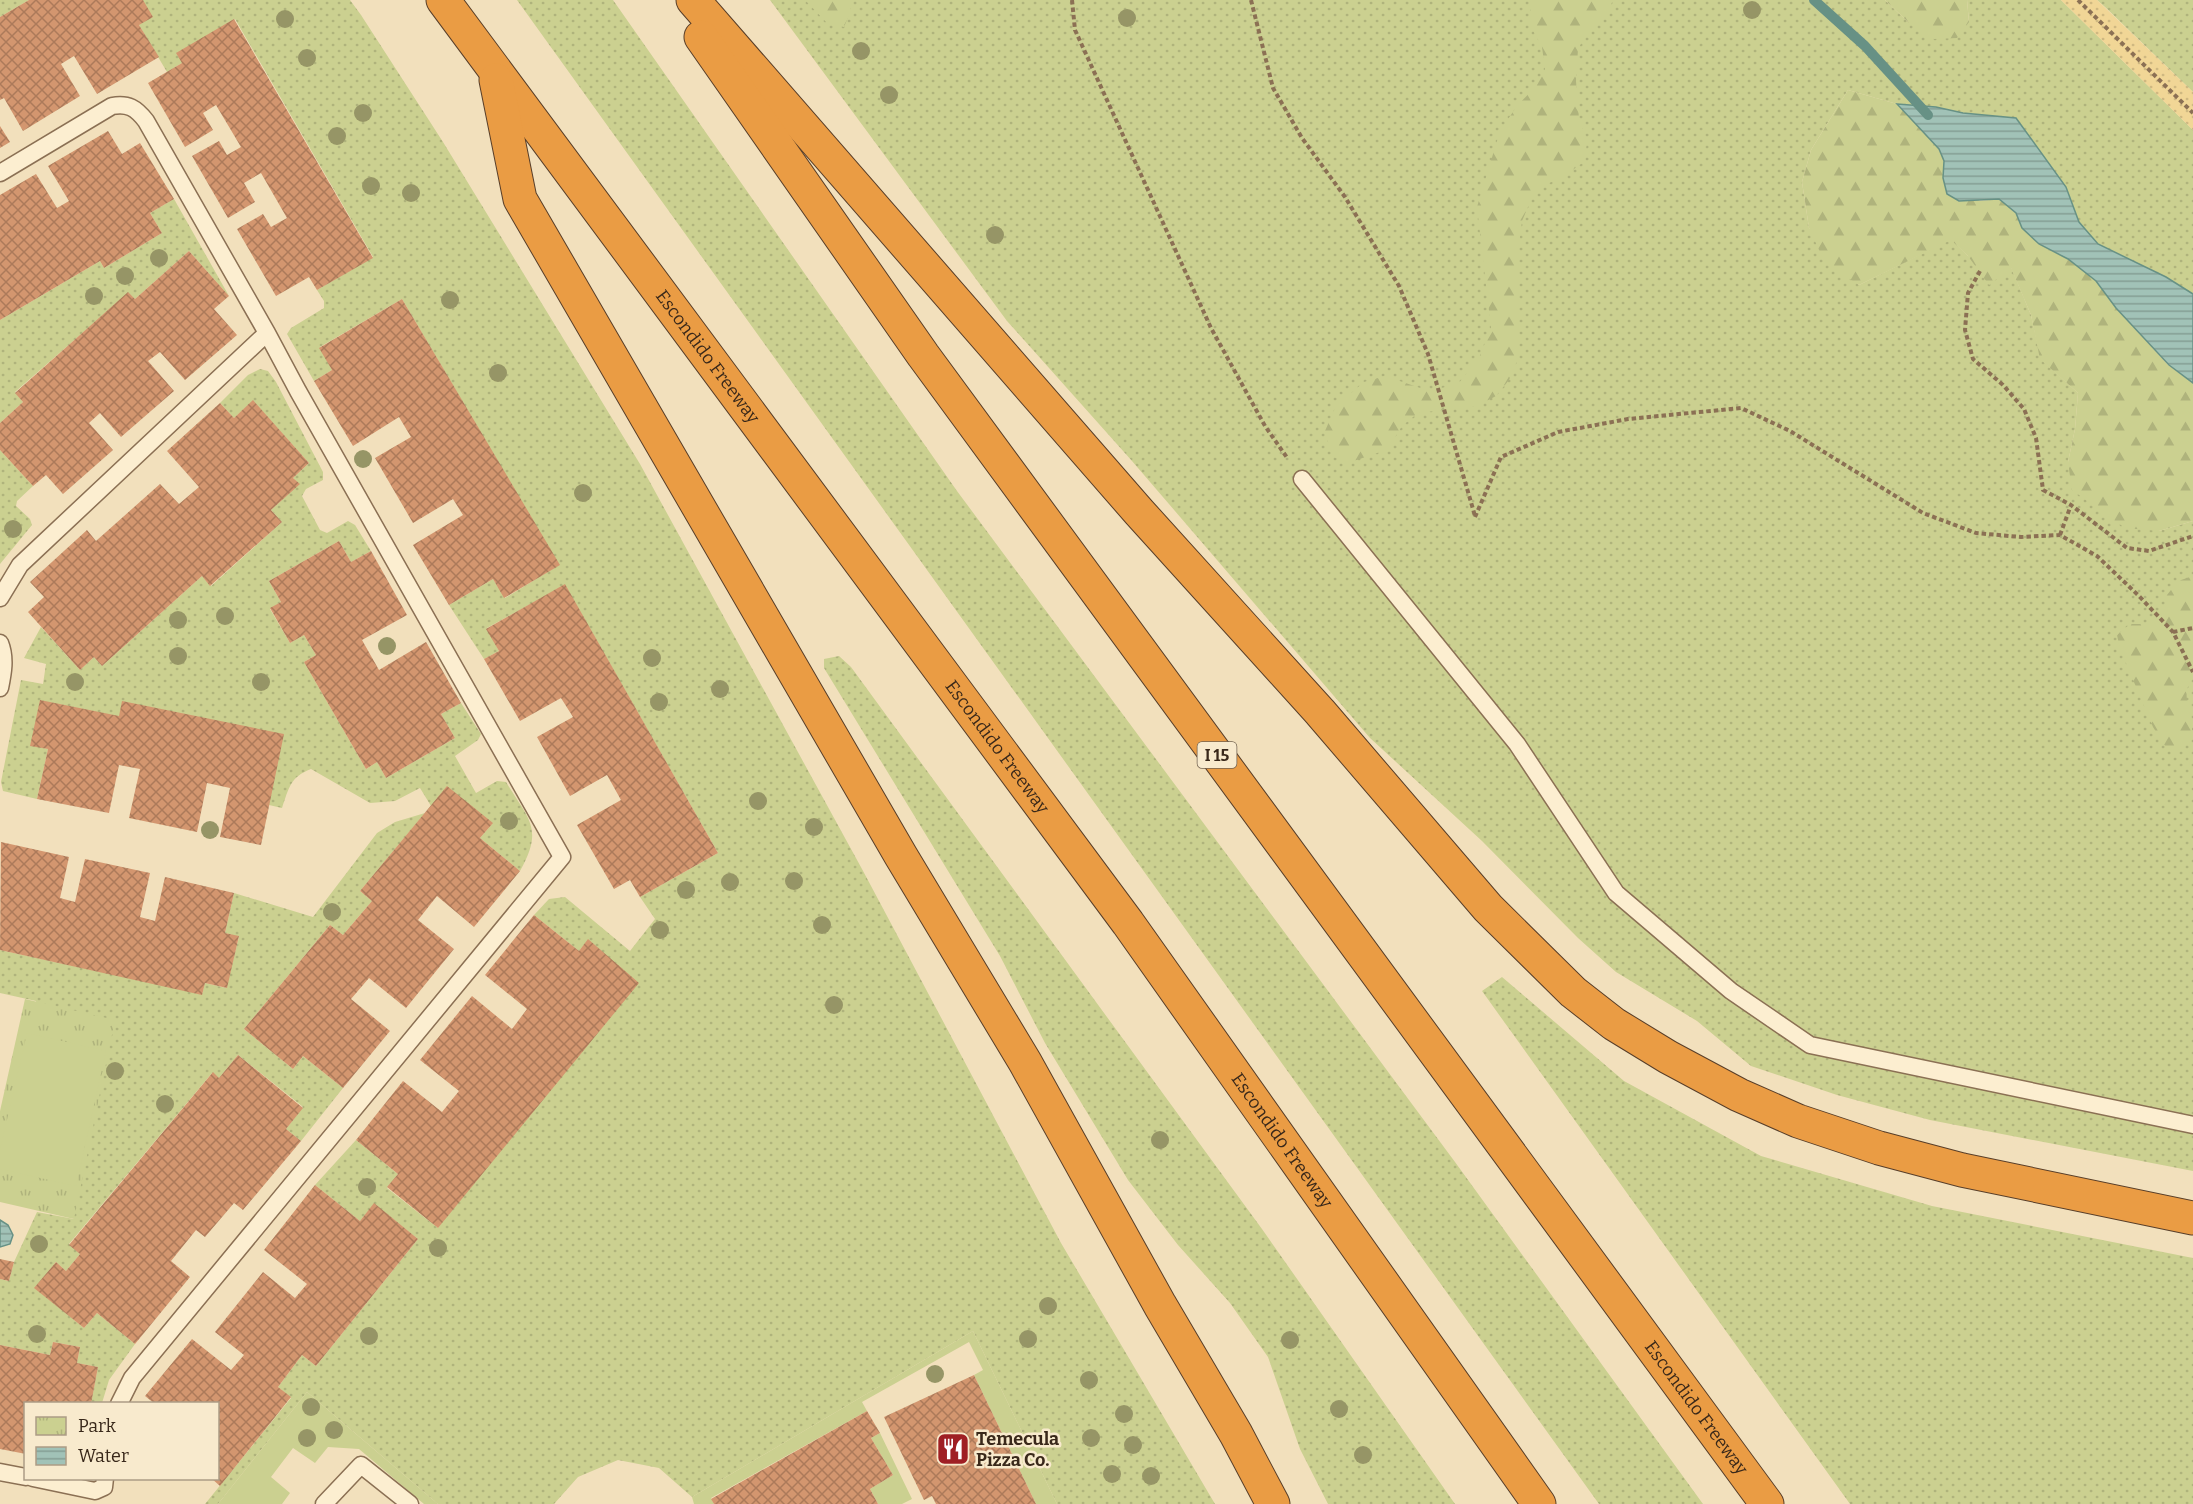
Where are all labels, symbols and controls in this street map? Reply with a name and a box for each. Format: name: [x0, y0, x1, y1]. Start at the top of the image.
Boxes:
street label: Escondido Freeway: [651, 286, 765, 428]
street label: Escondido Freeway: [941, 676, 1054, 818]
road number: I 15: [1198, 742, 1236, 768]
street label: Escondido Freeway: [1227, 1069, 1338, 1213]
street label: Escondido Freeway: [1640, 1337, 1753, 1479]
legend: [24, 1402, 219, 1480]
text: Park: [78, 1415, 117, 1437]
place label: Temecula Pizza Co.: [976, 1428, 1059, 1471]
restaurant icon: Temecula Pizza Co.: [935, 1431, 971, 1467]
text: Water: [78, 1445, 129, 1467]

